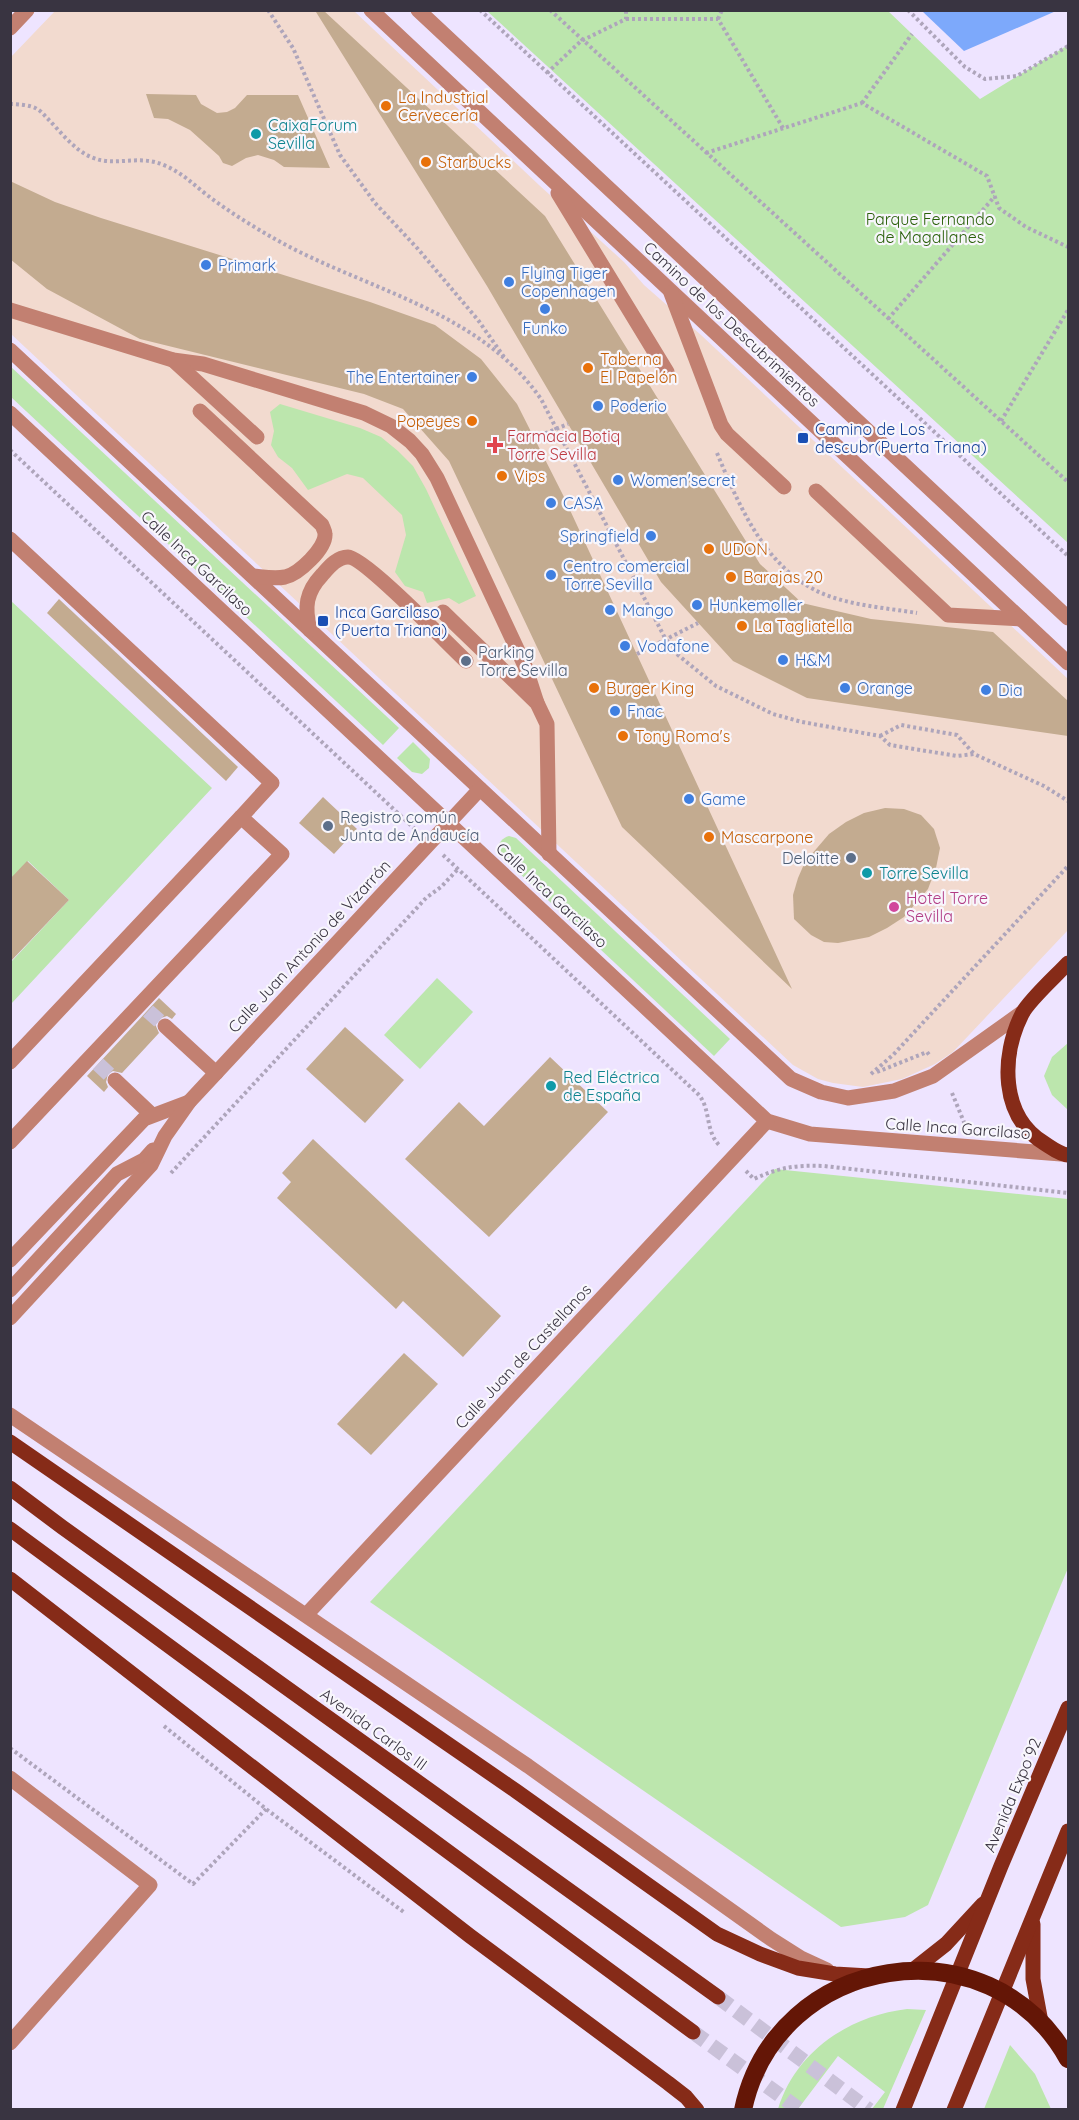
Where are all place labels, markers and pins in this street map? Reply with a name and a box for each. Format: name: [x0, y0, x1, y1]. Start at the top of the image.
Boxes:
place label: La Industrial Cervecería: [398, 87, 489, 125]
marker: La Industrial Cervecería: [379, 99, 393, 113]
place label: CaixaForum Sevilla: [268, 115, 357, 153]
marker: CaixaForum Sevilla: [249, 127, 263, 141]
place label: Starbucks: [438, 152, 511, 172]
marker: Starbucks: [419, 155, 433, 169]
place label: Primark: [218, 255, 276, 275]
marker: Primark: [199, 258, 213, 272]
place label: Flying Tiger Copenhagen: [521, 263, 616, 301]
marker: Flying Tiger Copenhagen: [502, 275, 516, 289]
marker: Funko: [538, 302, 552, 316]
place label: Funko: [522, 318, 568, 338]
place label: Taberna El Papelón: [600, 349, 678, 387]
marker: Taberna El Papelón: [581, 361, 595, 375]
place label: The Entertainer: [346, 367, 460, 387]
marker: The Entertainer: [465, 370, 479, 384]
place label: Poderio: [610, 396, 667, 416]
marker: Poderio: [591, 399, 605, 413]
place label: Popeyes: [397, 411, 460, 431]
marker: Popeyes: [465, 414, 479, 428]
place label: Camino de Los descubr(Puerta Triana): [815, 419, 987, 457]
place label: Farmacia Botiq Torre Sevilla: [507, 426, 620, 464]
marker: Camino de Los descubr(Puerta Triana): [796, 431, 810, 445]
marker: Farmacia Botiq Torre Sevilla: [488, 438, 502, 452]
place label: Vips: [514, 466, 545, 486]
marker: Vips: [495, 469, 509, 483]
place label: Women'secret: [630, 470, 736, 490]
marker: Women'secret: [611, 473, 625, 487]
place label: CASA: [563, 493, 603, 513]
marker: CASA: [544, 496, 558, 510]
place label: Springfield: [560, 526, 639, 546]
marker: Springfield: [644, 529, 658, 543]
place label: UDON: [721, 539, 768, 559]
marker: UDON: [702, 542, 716, 556]
place label: Centro comercial Torre Sevilla: [563, 556, 689, 594]
place label: Barajas 20: [743, 567, 823, 587]
marker: Centro comercial Torre Sevilla: [544, 568, 558, 582]
marker: Barajas 20: [724, 570, 738, 584]
place label: Hunkemoller: [709, 595, 803, 615]
marker: Hunkemoller: [690, 598, 704, 612]
place label: Mango: [622, 600, 674, 620]
place label: Inca Garcilaso (Puerta Triana): [335, 602, 447, 640]
marker: Mango: [603, 603, 617, 617]
marker: Inca Garcilaso (Puerta Triana): [316, 614, 330, 628]
place label: La Tagliatella: [754, 616, 853, 636]
marker: La Tagliatella: [735, 619, 749, 633]
place label: Vodafone: [637, 636, 709, 656]
marker: Vodafone: [618, 639, 632, 653]
place label: Parking Torre Sevilla: [478, 642, 568, 680]
place label: H&M: [795, 650, 831, 670]
marker: H&M: [776, 653, 790, 667]
marker: Parking Torre Sevilla: [459, 654, 473, 668]
place label: Burger King: [606, 678, 694, 698]
place label: Orange: [857, 678, 913, 698]
place label: Dia: [998, 680, 1023, 700]
marker: Burger King: [587, 681, 601, 695]
marker: Orange: [838, 681, 852, 695]
marker: Dia: [979, 683, 993, 697]
place label: Fnac: [627, 701, 663, 721]
marker: Fnac: [608, 704, 622, 718]
place label: Tony Roma's: [635, 726, 730, 746]
marker: Tony Roma's: [616, 729, 630, 743]
place label: Game: [701, 789, 746, 809]
marker: Game: [682, 792, 696, 806]
place label: Registro común Junta de Andaucía: [340, 807, 479, 845]
marker: Registro común Junta de Andaucía: [321, 819, 335, 833]
place label: Mascarpone: [721, 827, 813, 847]
marker: Mascarpone: [702, 830, 716, 844]
place label: Deloitte: [782, 848, 839, 868]
marker: Deloitte: [844, 851, 858, 865]
place label: Torre Sevilla: [879, 863, 969, 883]
marker: Torre Sevilla: [860, 866, 874, 880]
place label: Hotel Torre Sevilla: [906, 888, 988, 926]
marker: Hotel Torre Sevilla: [887, 900, 901, 914]
place label: Red Eléctrica de España: [563, 1067, 660, 1105]
marker: Red Eléctrica de España: [544, 1079, 558, 1093]

